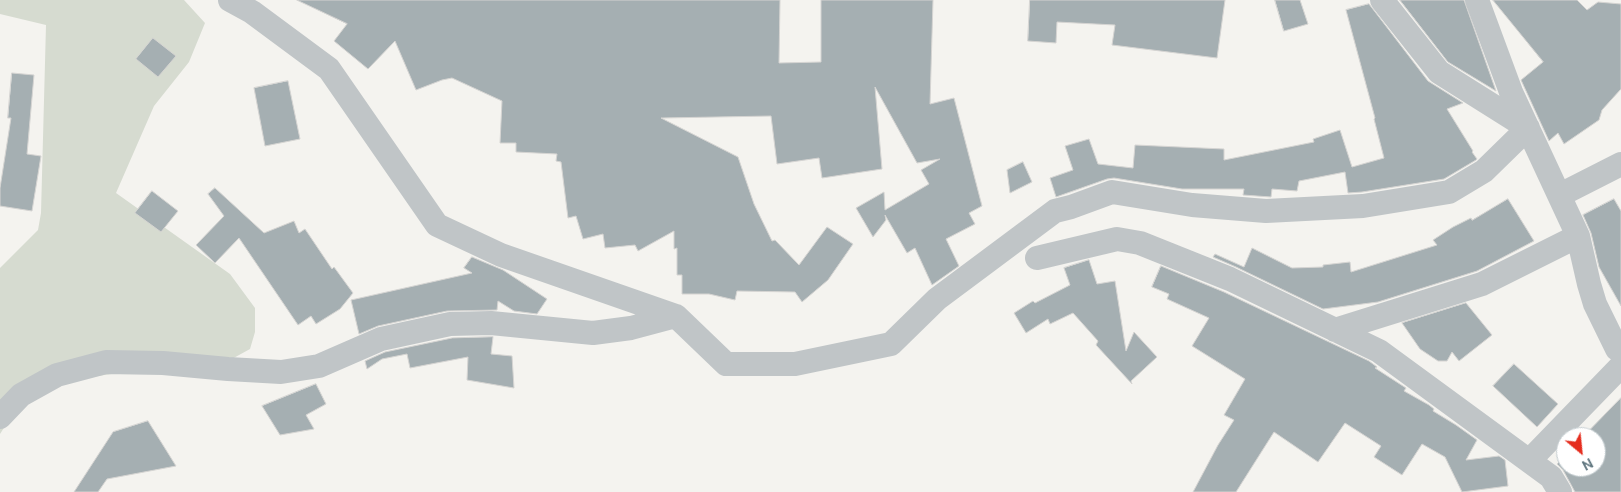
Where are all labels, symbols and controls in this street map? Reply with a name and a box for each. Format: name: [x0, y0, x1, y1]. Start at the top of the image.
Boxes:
north arrow: [1556, 427, 1606, 477]
text: N: [1579, 455, 1596, 474]

